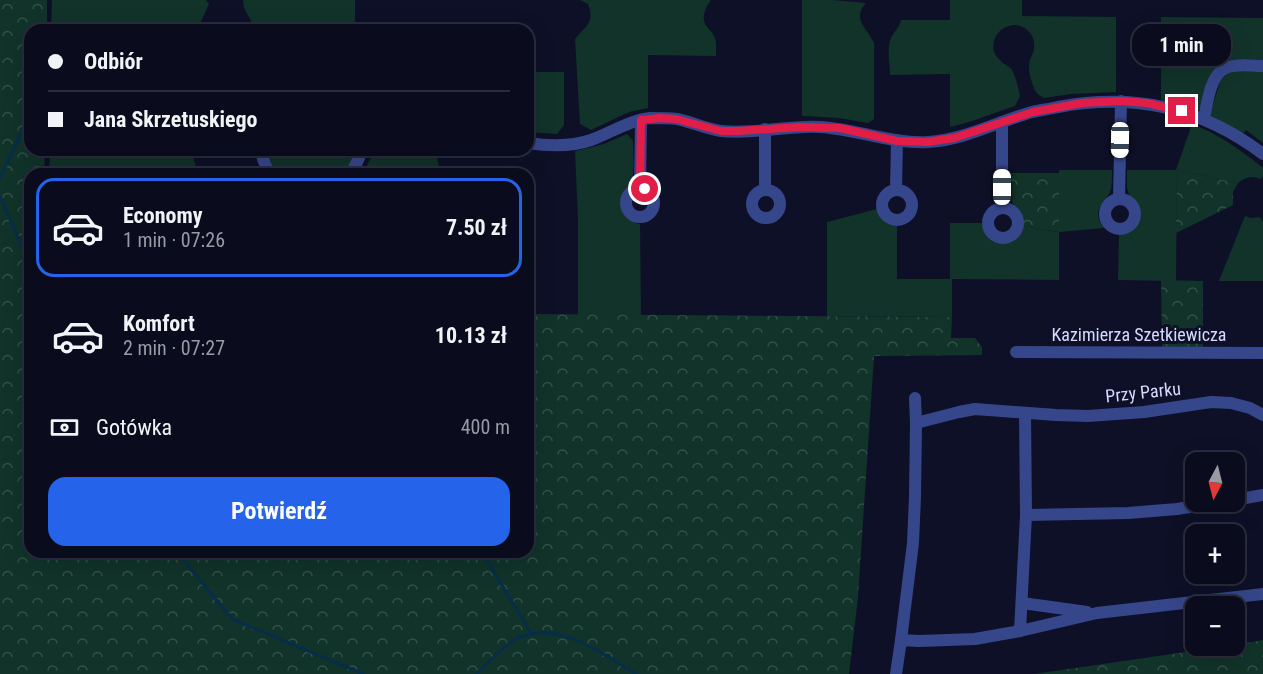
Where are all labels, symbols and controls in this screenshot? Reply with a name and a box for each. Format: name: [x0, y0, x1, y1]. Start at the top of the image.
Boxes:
callout: 1 min: [1132, 24, 1232, 66]
text: 1 min: [1159, 33, 1204, 57]
text: Odbiór: [84, 49, 143, 74]
route end: [1168, 97, 1195, 124]
text: Jana Skrzetuskiego: [84, 107, 258, 132]
car: [1111, 122, 1129, 158]
car: [993, 169, 1011, 205]
route start: [631, 175, 658, 202]
icon: car: [51, 201, 105, 255]
text: Economy: [123, 203, 203, 228]
text: 7.50 zł: [446, 215, 507, 240]
text: 1 min · 07:26: [123, 228, 225, 252]
icon: car: [51, 309, 105, 363]
text: Komfort: [123, 311, 195, 336]
text: 10.13 zł: [435, 323, 507, 348]
street label: Kazimierza Szetkiewicza: [1052, 324, 1226, 345]
text: 2 min · 07:27: [123, 336, 225, 360]
street label: Przy Parku: [1104, 378, 1182, 406]
icon: cash: [48, 411, 81, 444]
text: Gotówka: [96, 415, 172, 440]
text: 400 m: [461, 415, 510, 439]
north arrow: [1185, 452, 1245, 512]
map controls: [1185, 452, 1245, 656]
button: Potwierdź: [48, 477, 510, 546]
button: +: [1185, 524, 1245, 584]
button: −: [1185, 596, 1245, 656]

